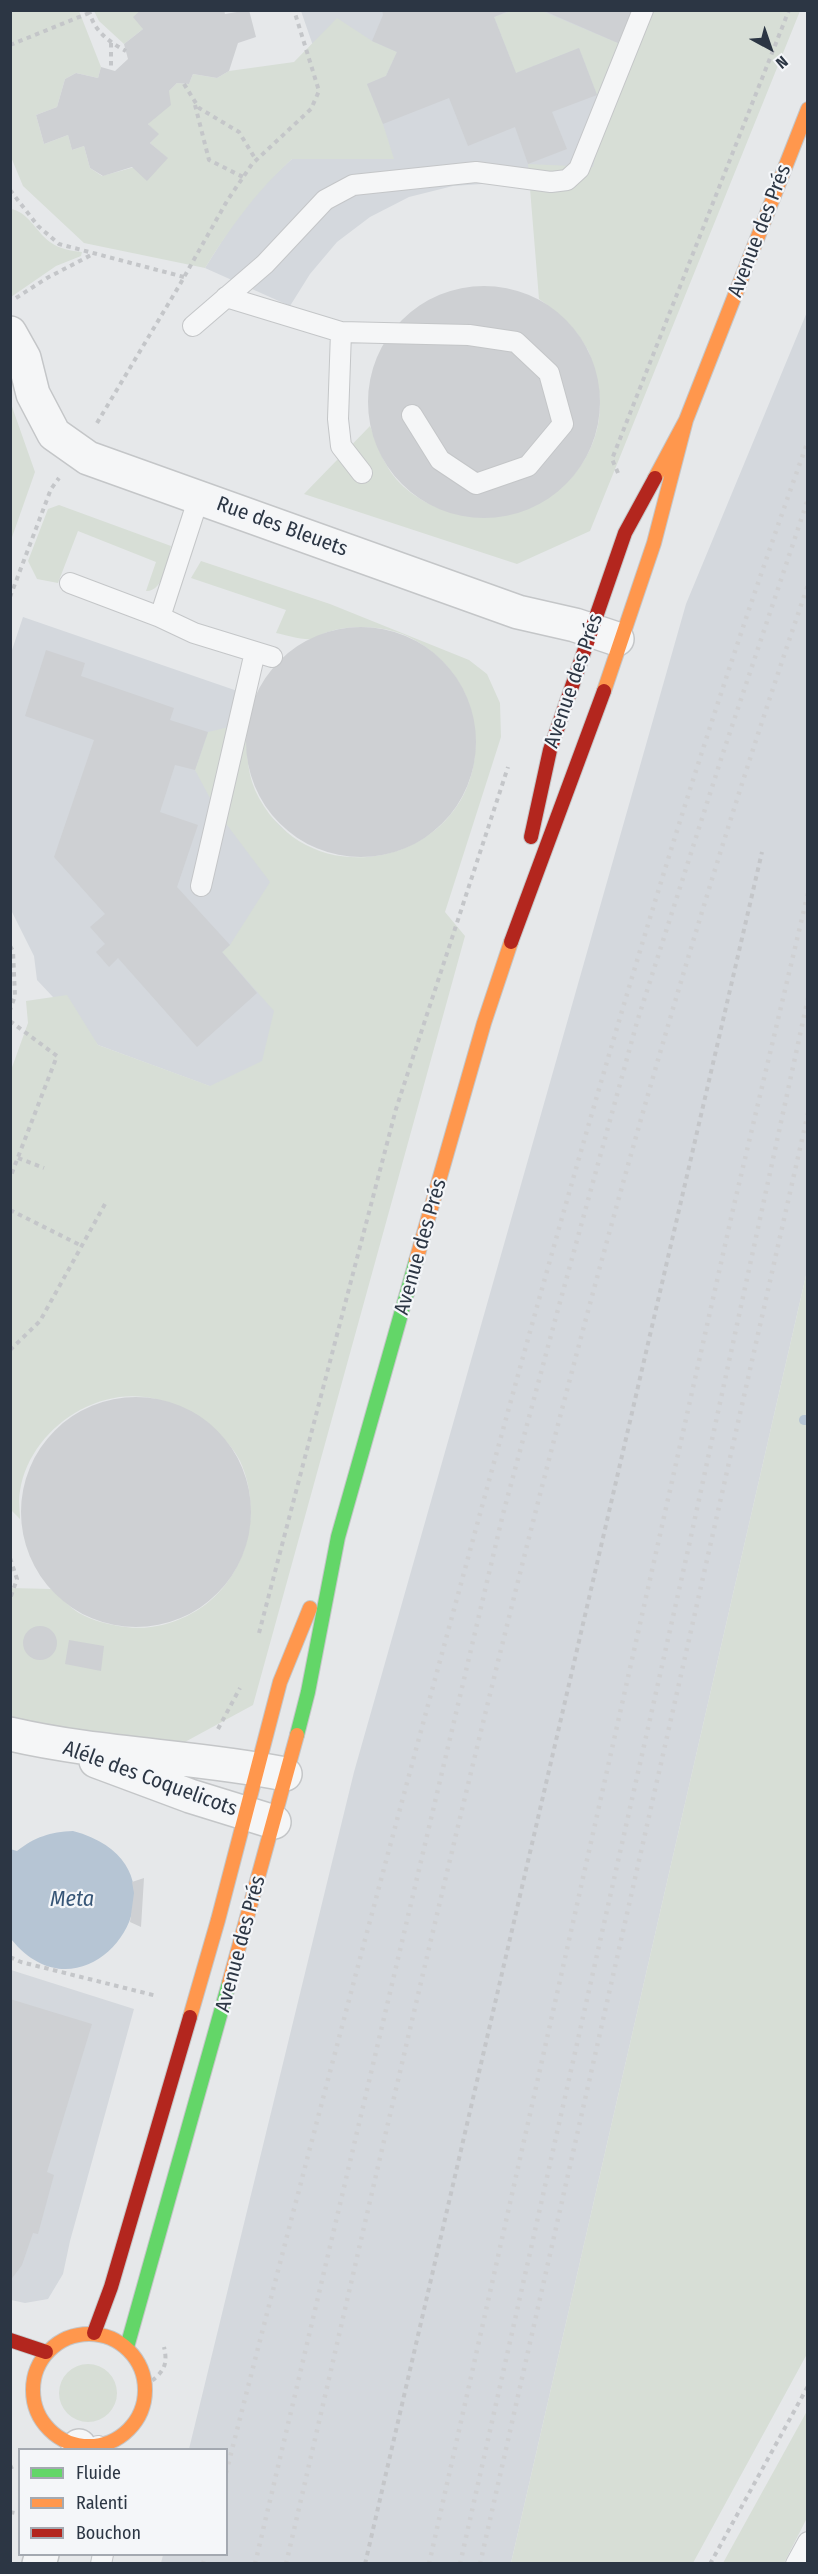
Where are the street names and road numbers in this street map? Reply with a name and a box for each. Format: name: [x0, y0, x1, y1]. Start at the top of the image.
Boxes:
street label: Avenue des Prés: [723, 161, 797, 301]
street label: Rue des Bleuets: [213, 492, 351, 562]
street label: Avenue des Prés: [539, 611, 609, 751]
street label: Avenue des Prés: [390, 1176, 452, 1318]
street label: Aléle des Coquelicots: [60, 1736, 240, 1822]
street label: Avenue des Prés: [211, 1873, 271, 2015]

